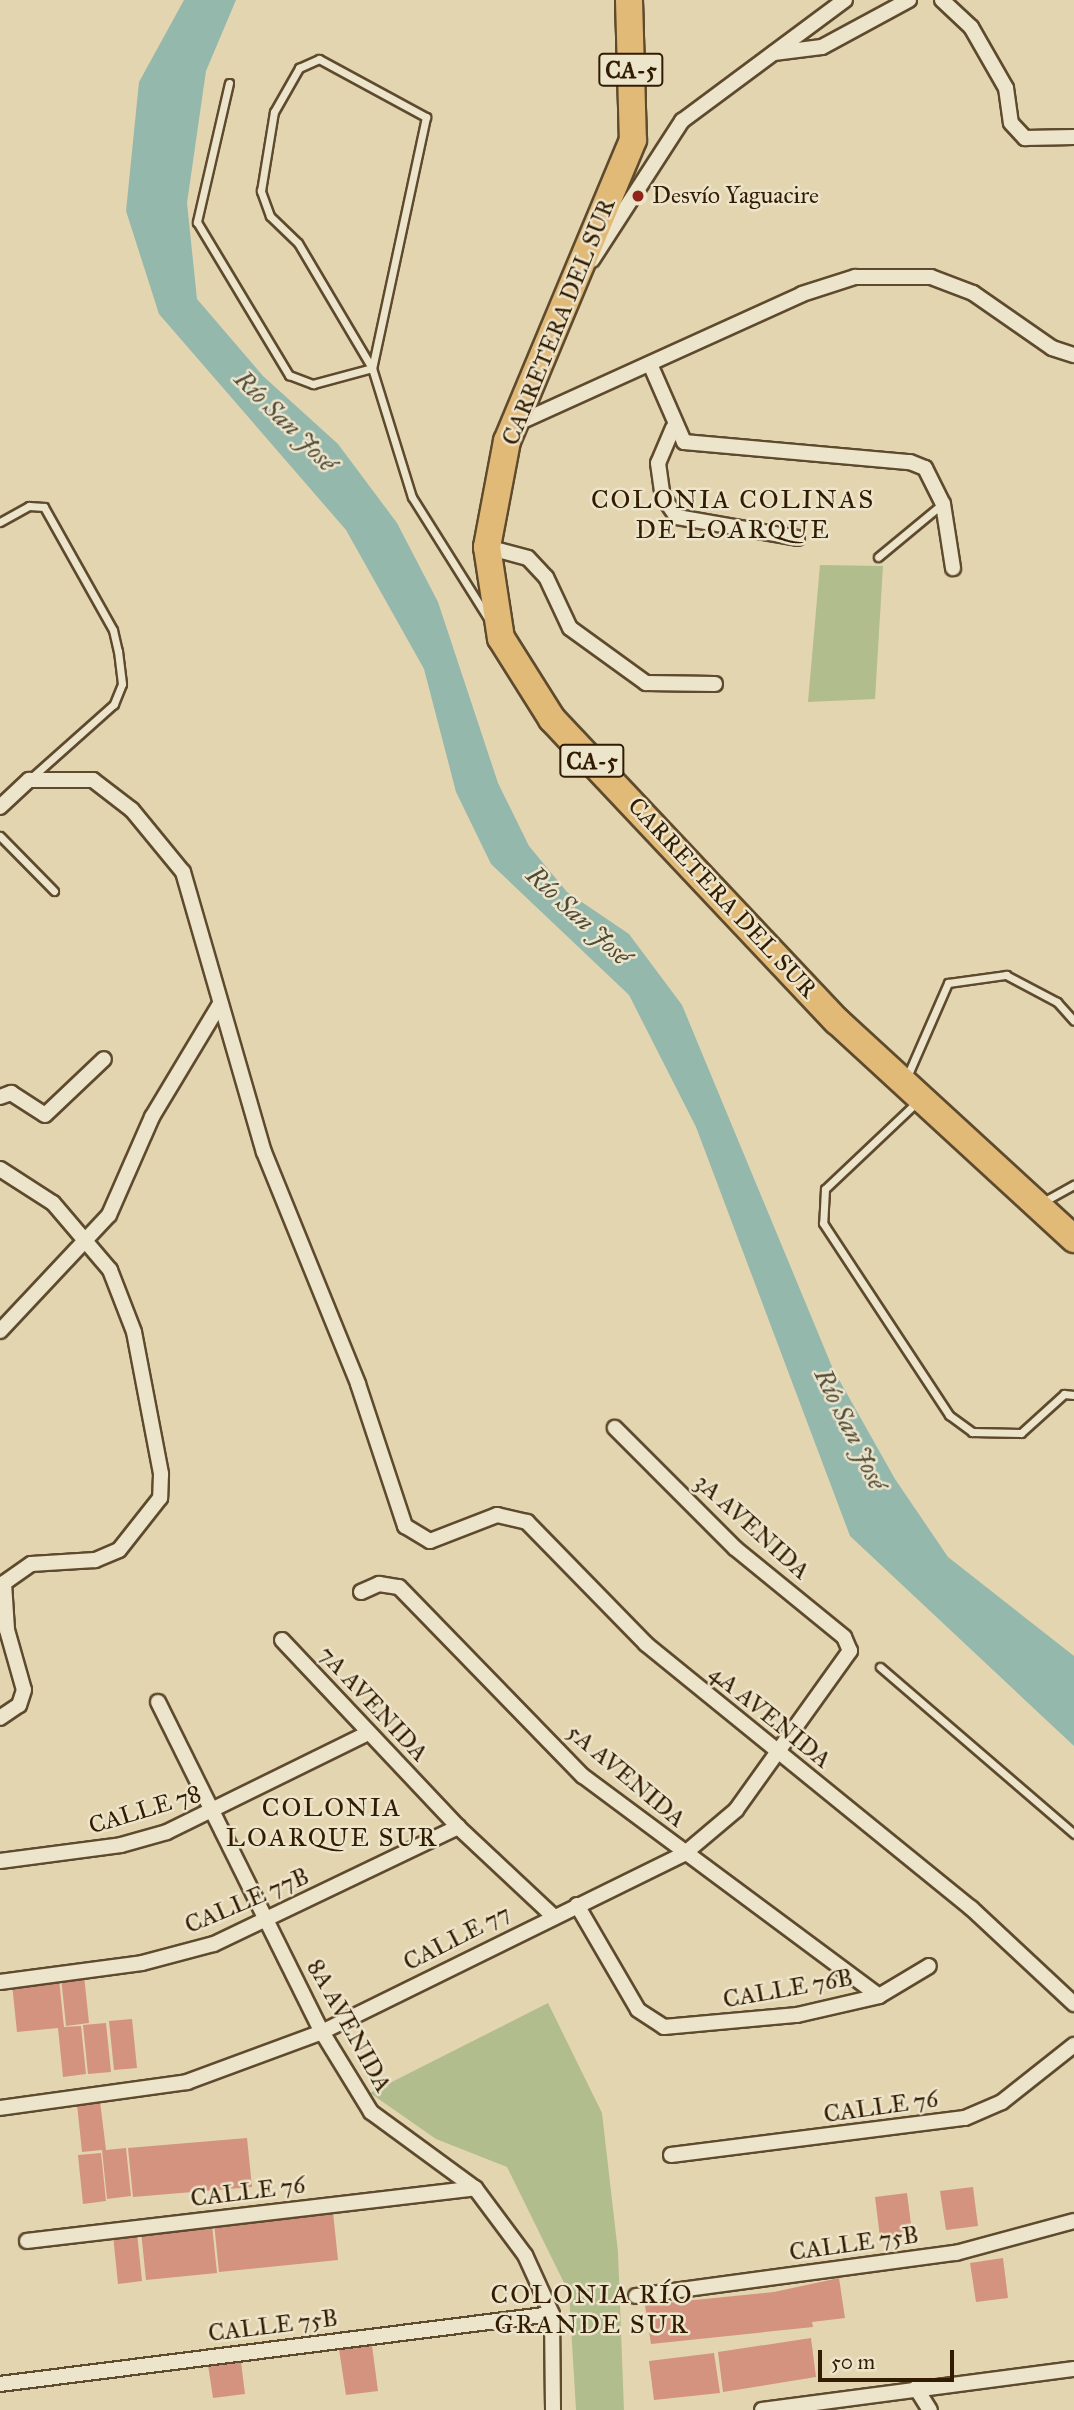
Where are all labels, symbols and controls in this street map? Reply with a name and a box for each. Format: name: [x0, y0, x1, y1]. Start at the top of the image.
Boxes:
road number: CA-5: [598, 50, 664, 90]
place label: Desvío Yaguacire: [652, 182, 819, 210]
marker: Desvío Yaguacire: [630, 188, 646, 204]
street label: CARRETERA DEL SUR: [496, 194, 622, 450]
water label: Río San José: [228, 364, 342, 478]
district label: COLONIA COLINAS DE LOARQUE: [593, 484, 873, 546]
road number: CA-5: [559, 741, 625, 780]
street label: CARRETERA DEL SUR: [622, 792, 822, 1004]
water label: Río San José: [520, 860, 636, 972]
water label: Río San José: [807, 1363, 893, 1495]
street label: 3A AVENIDA: [689, 1468, 815, 1586]
street label: 7A AVENIDA: [312, 1640, 434, 1768]
street label: 4A AVENIDA: [703, 1659, 837, 1775]
street label: 5A AVENIDA: [561, 1718, 691, 1834]
street label: CALLE 78: [85, 1779, 205, 1841]
district label: COLONIA LOARQUE SUR: [227, 1792, 437, 1854]
street label: CALLE 77B: [181, 1862, 313, 1940]
street label: CALLE 77: [399, 1899, 515, 1977]
street label: 8A AVENIDA: [301, 1954, 397, 2098]
street label: CALLE 76B: [721, 1963, 855, 2015]
street label: CALLE 76: [822, 2085, 940, 2129]
street label: CALLE 76: [189, 2171, 307, 2213]
street label: CALLE 75B: [788, 2221, 920, 2267]
district label: COLONIA RÍO GRANDE SUR: [492, 2279, 692, 2340]
street label: CALLE 75B: [207, 2304, 339, 2348]
scale bar: [822, 2336, 958, 2380]
text: 50 m: [831, 2349, 875, 2375]

